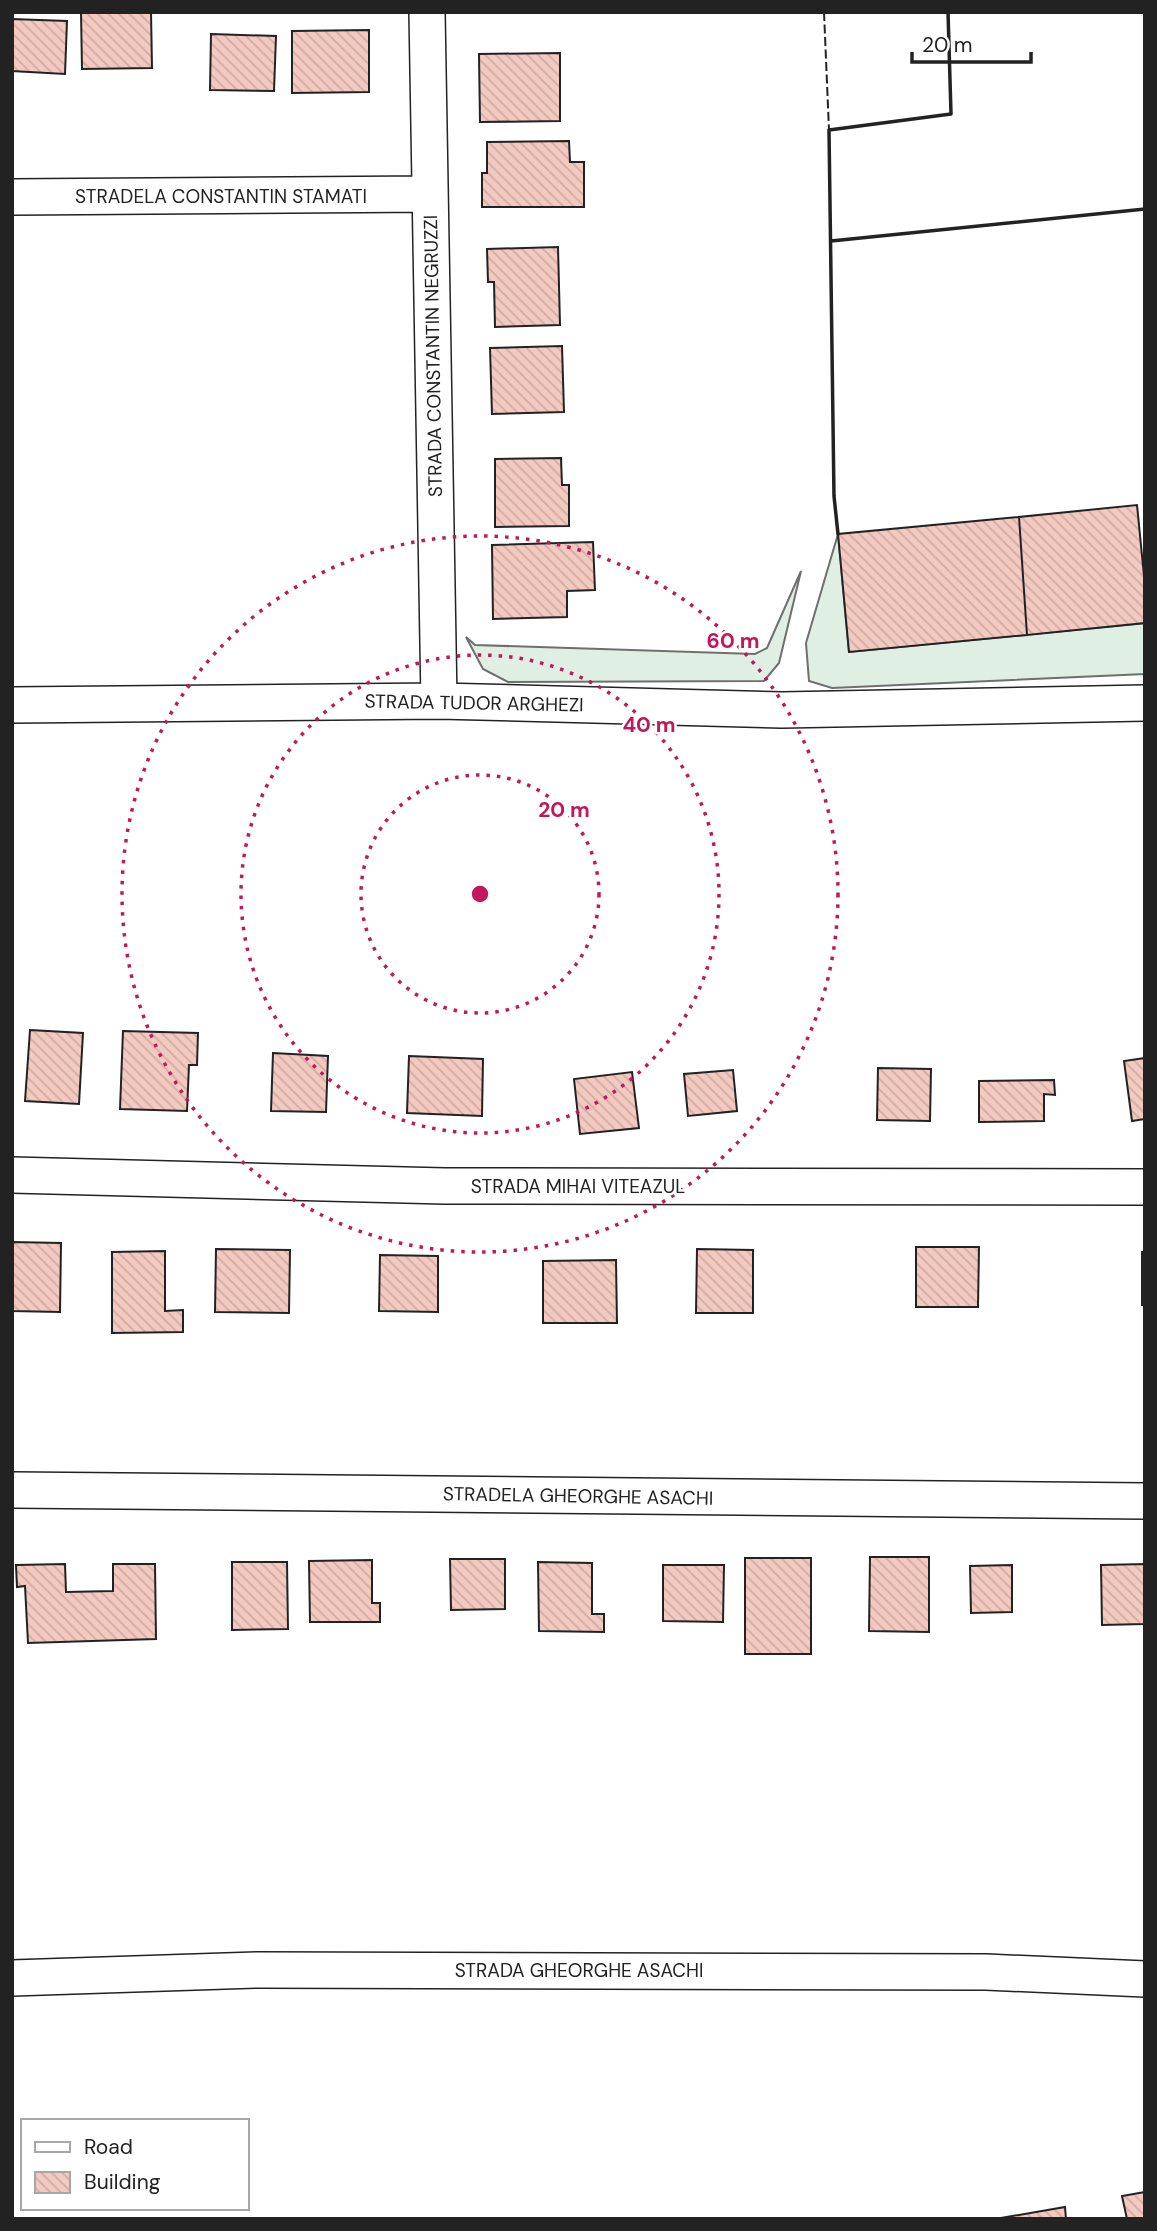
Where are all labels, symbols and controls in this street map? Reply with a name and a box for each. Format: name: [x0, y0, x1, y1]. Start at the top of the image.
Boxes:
scale bar: [912, 21, 1031, 65]
text: 20 m: [922, 31, 973, 59]
street label: STRADELA CONSTANTIN STAMATI: [75, 184, 367, 209]
street label: STRADA CONSTANTIN NEGRUZZI: [418, 215, 448, 497]
text: 60 m: [707, 627, 759, 655]
street label: STRADA TUDOR ARGHEZI: [364, 689, 584, 717]
text: 40 m: [622, 711, 676, 739]
text: 20 m: [538, 796, 590, 824]
centre of rings: [468, 882, 492, 906]
street label: STRADA MIHAI VITEAZUL: [471, 1174, 685, 1199]
street label: STRADELA GHEORGHE ASACHI: [443, 1481, 713, 1511]
street label: STRADA GHEORGHE ASACHI: [455, 1958, 703, 1983]
legend: [21, 2119, 248, 2210]
text: Road: [84, 2133, 133, 2161]
text: Building: [84, 2168, 161, 2196]

